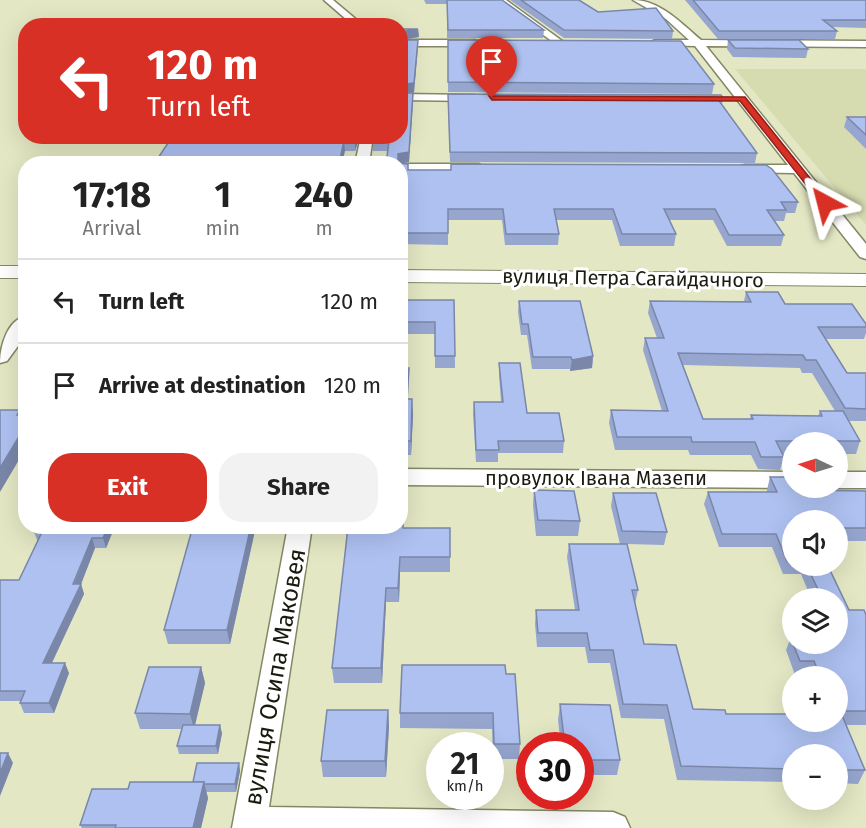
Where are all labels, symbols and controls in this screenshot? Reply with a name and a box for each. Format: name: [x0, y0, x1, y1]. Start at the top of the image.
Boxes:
pin: [466, 36, 517, 98]
text: 120 m: [147, 40, 258, 90]
icon: left: [48, 42, 126, 120]
icon: arrive: [475, 45, 508, 78]
text: Turn left: [147, 91, 250, 123]
position arrow: [793, 171, 857, 235]
text: 17:18: [72, 173, 151, 217]
text: 1: [214, 173, 231, 217]
text: 240: [295, 173, 354, 217]
text: Arrival: [82, 216, 141, 240]
text: min: [206, 216, 240, 240]
text: m: [315, 216, 333, 240]
street label: вулиця Петра Сагайдачного: [502, 264, 764, 292]
icon: left: [48, 285, 81, 318]
text: Turn left: [99, 288, 184, 315]
text: 120 m: [321, 288, 378, 315]
icon: arrive: [48, 369, 81, 402]
text: Arrive at destination: [99, 372, 306, 399]
text: 120 m: [324, 372, 381, 399]
north arrow: [782, 432, 848, 498]
map controls: [782, 432, 848, 810]
button: Exit: [48, 453, 207, 522]
button: Share: [219, 453, 378, 522]
street label: провулок Івана Мазепи: [485, 466, 707, 490]
button: sound: [782, 510, 848, 576]
street label: вулиця Осипа Маковея: [239, 546, 311, 808]
button: layers: [782, 588, 848, 654]
button: +: [782, 666, 848, 732]
speed limit sign: 30: [516, 732, 594, 810]
button: −: [782, 744, 848, 810]
text: 21: [451, 746, 479, 782]
text: km/h: [446, 777, 484, 795]

